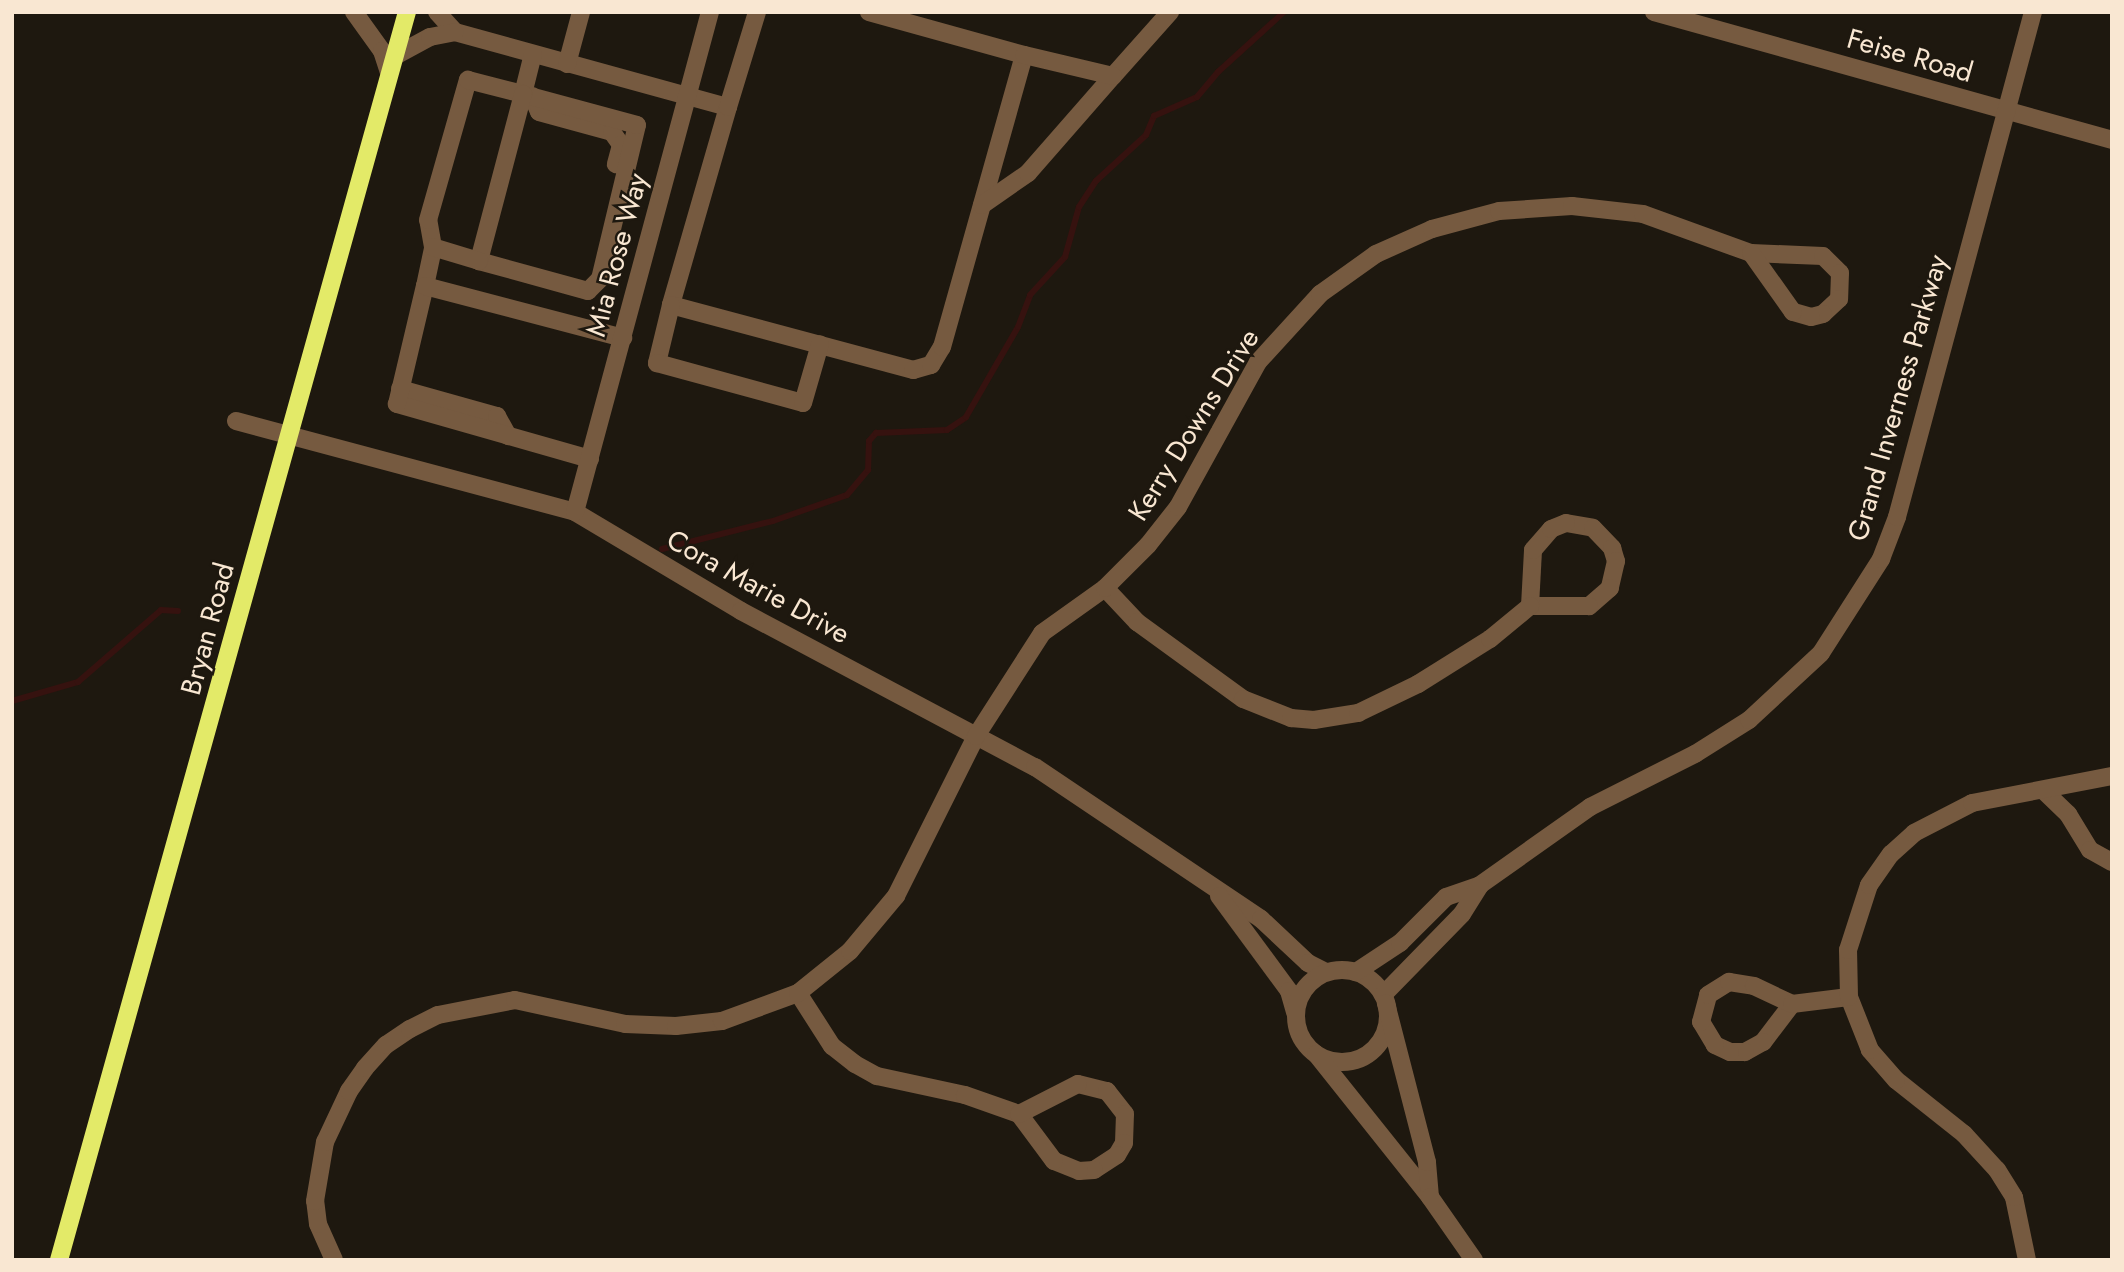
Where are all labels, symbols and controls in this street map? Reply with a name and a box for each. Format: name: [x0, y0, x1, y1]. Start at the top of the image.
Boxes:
street label: Feise Road: [1843, 22, 1977, 90]
street label: Mia Rose Way: [579, 170, 655, 340]
street label: Grand Inverness Parkway: [1841, 251, 1955, 545]
street label: Kerry Downs Drive: [1122, 323, 1266, 527]
street label: Cora Marie Drive: [661, 523, 855, 651]
street label: Bryan Road: [174, 559, 242, 699]

